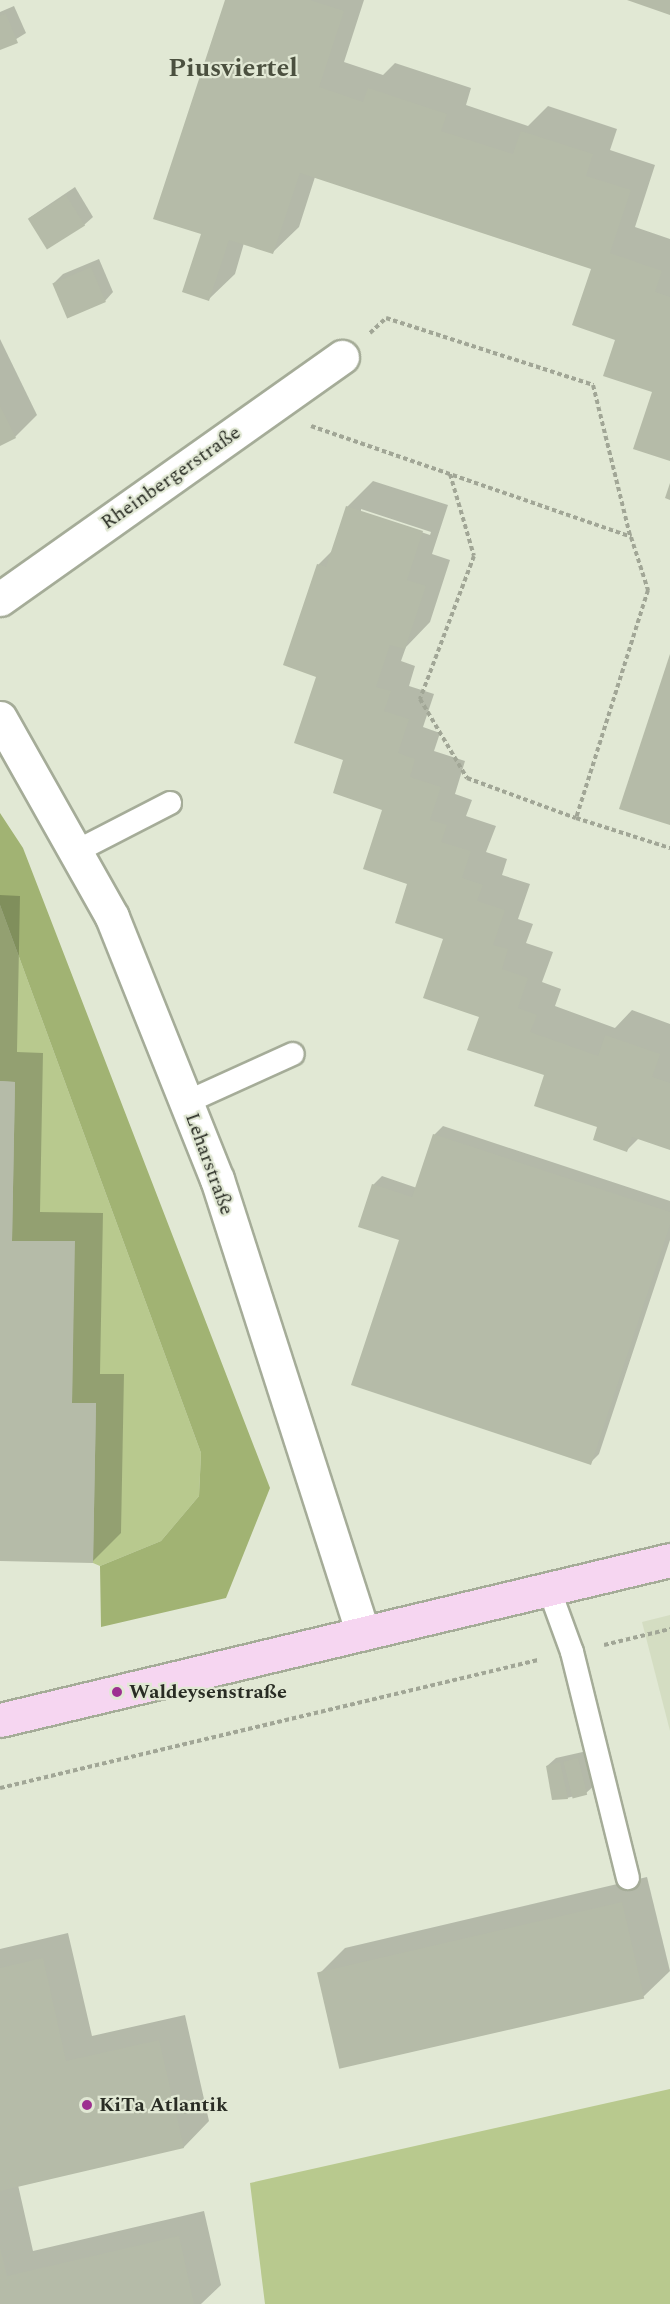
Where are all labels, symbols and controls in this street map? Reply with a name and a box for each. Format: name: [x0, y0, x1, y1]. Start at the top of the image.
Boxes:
district label: Piusviertel: [168, 53, 298, 85]
street label: Rheinbergerstraße: [97, 421, 245, 535]
street label: Leharstraße: [179, 1110, 239, 1218]
place label: Waldeysenstraße: [129, 1680, 287, 1704]
marker: Waldeysenstraße: [110, 1685, 124, 1699]
place label: KiTa Atlantik: [99, 2093, 228, 2117]
marker: KiTa Atlantik: [80, 2098, 94, 2112]

